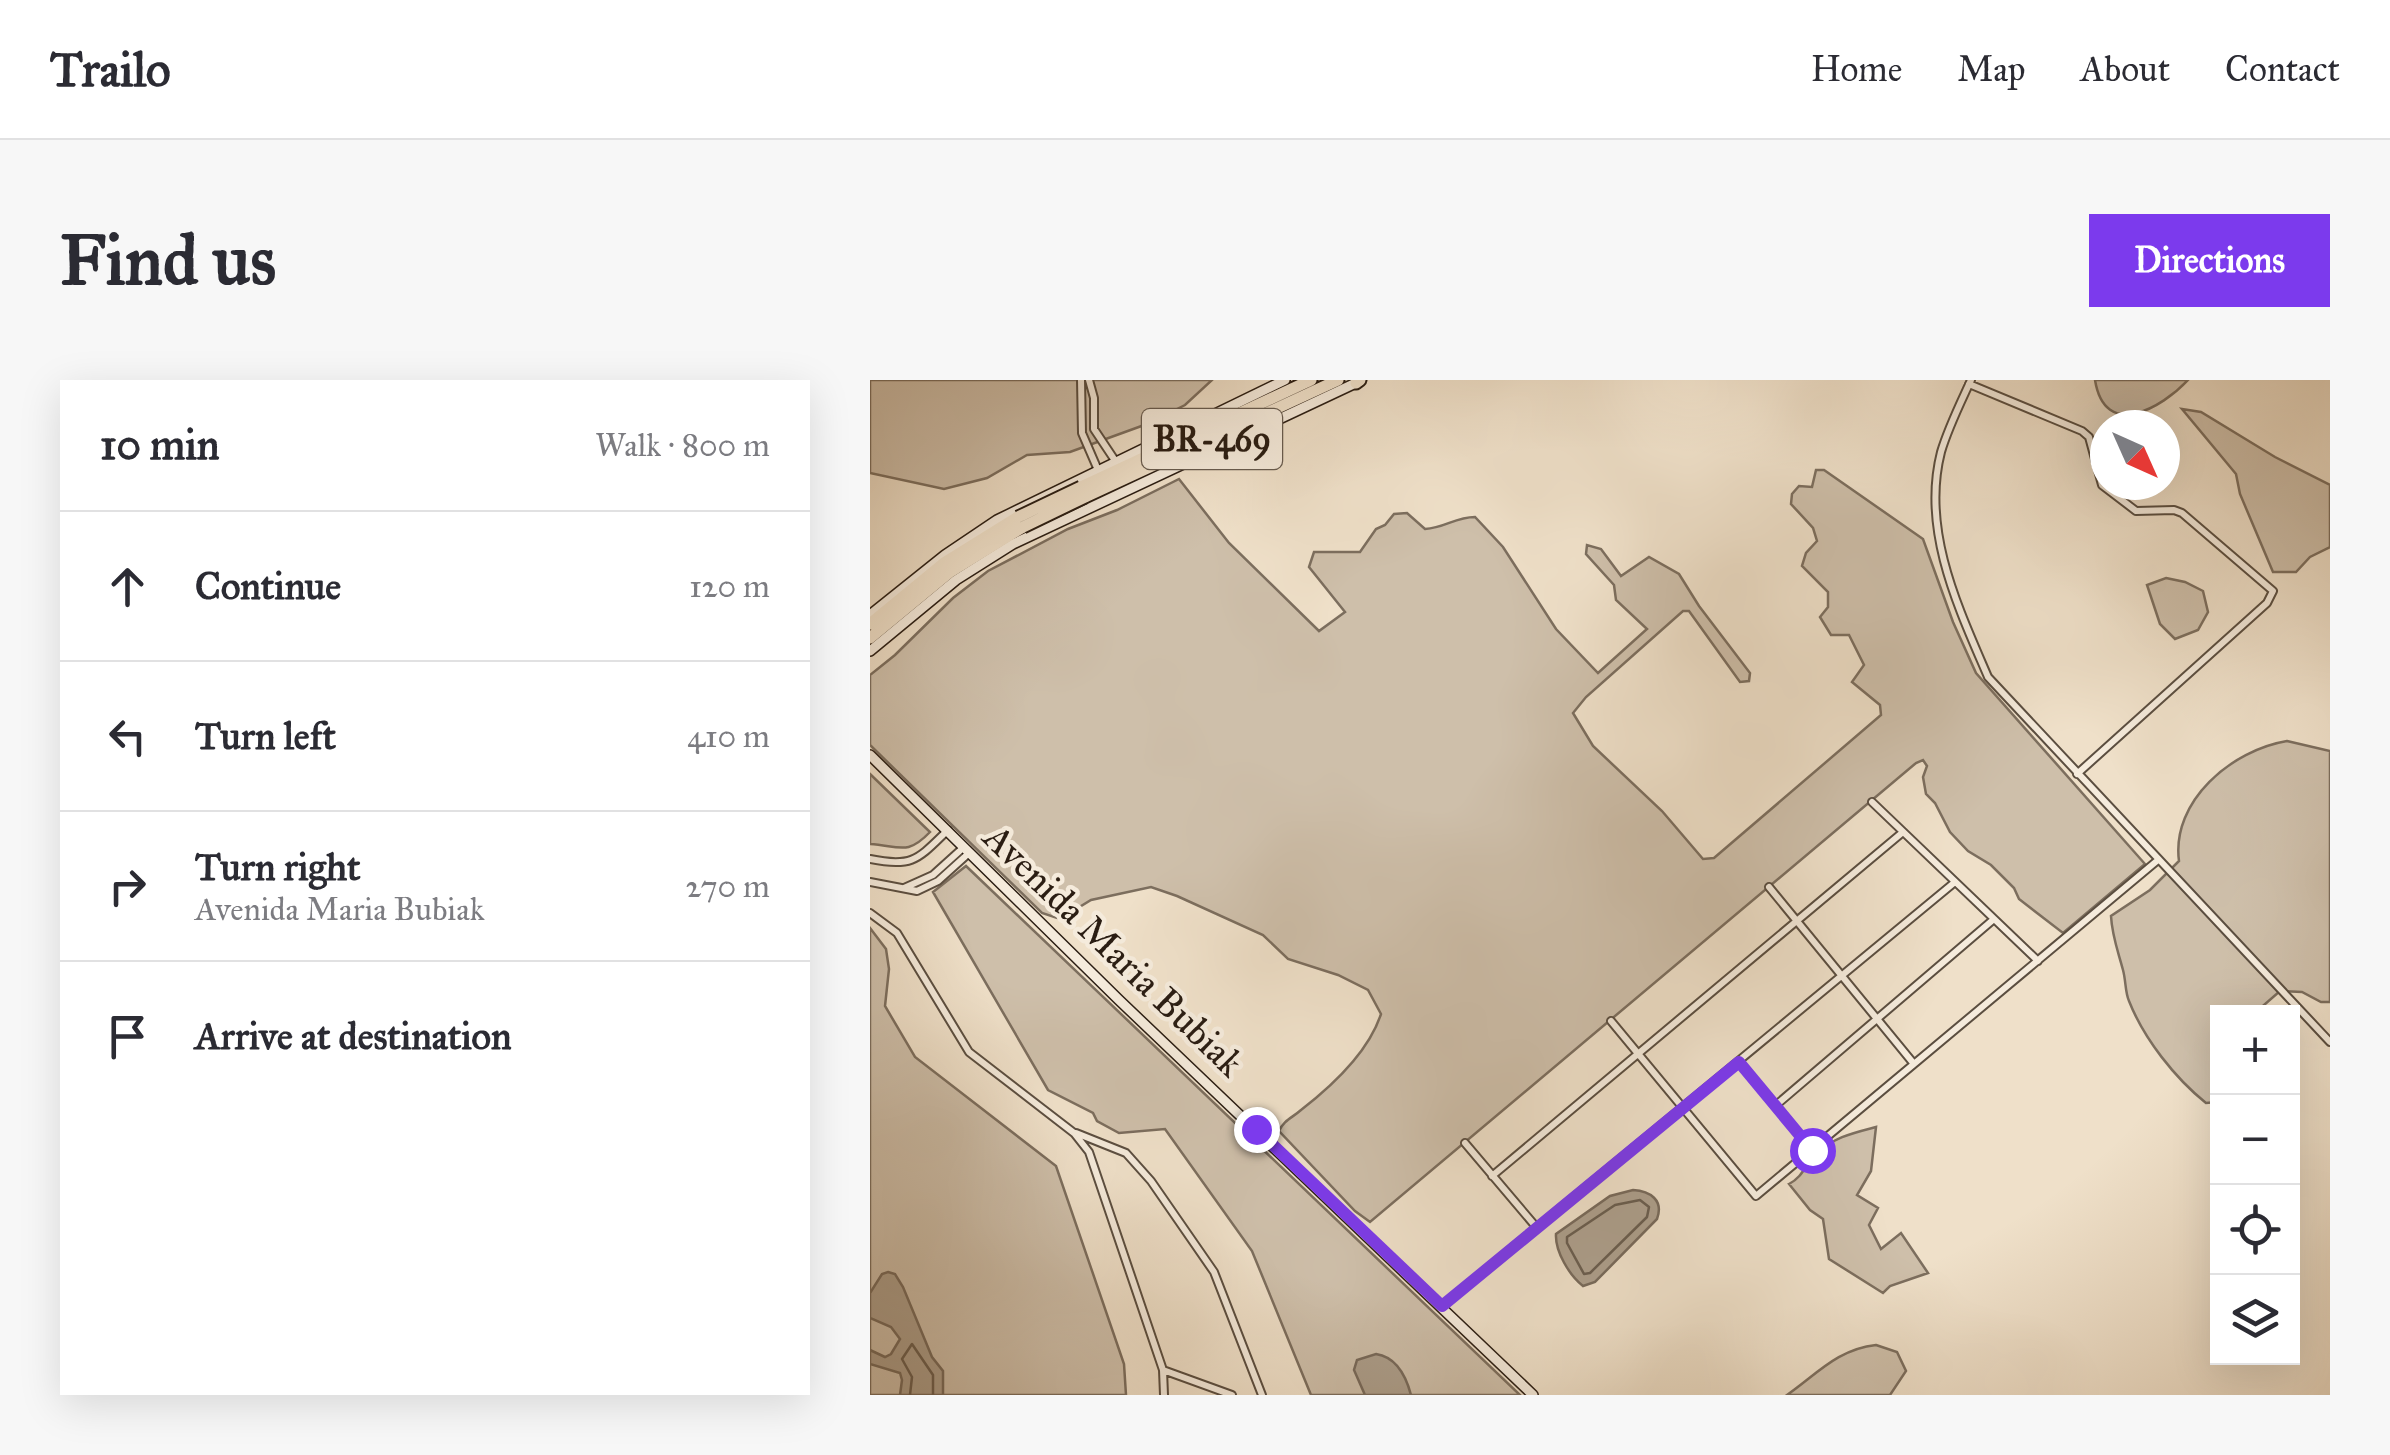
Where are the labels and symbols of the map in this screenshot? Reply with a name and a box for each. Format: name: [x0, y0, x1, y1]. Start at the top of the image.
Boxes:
road number: BR-469: [1142, 409, 1282, 469]
north arrow: [2090, 410, 2180, 500]
street label: Avenida Maria Bubiak: [973, 813, 1254, 1086]
route end: [1234, 1107, 1280, 1153]
route start: [1790, 1128, 1836, 1174]

